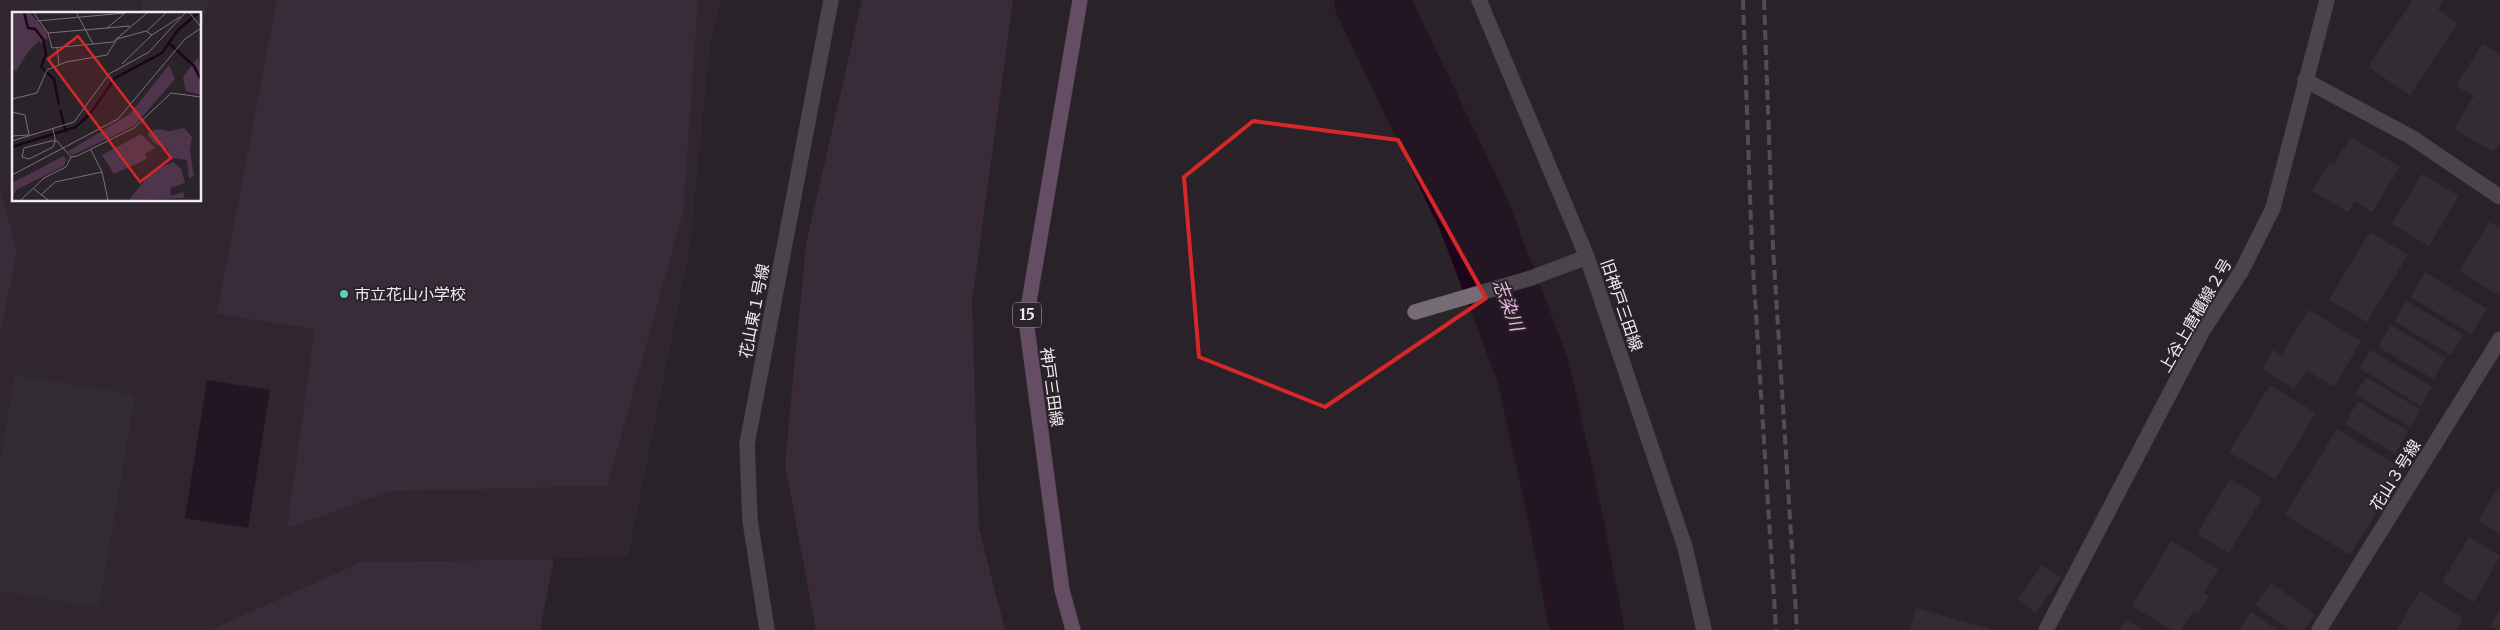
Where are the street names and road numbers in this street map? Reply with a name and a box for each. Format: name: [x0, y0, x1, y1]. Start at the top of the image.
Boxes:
street label: 上谷上唐櫃線２号: [2154, 255, 2236, 375]
street label: 旧神戸三田線: [1597, 256, 1647, 354]
street label: 花山東１号線: [735, 262, 773, 360]
road number: 15: [1013, 302, 1041, 328]
street label: 神戸三田線: [1037, 346, 1067, 428]
street label: 花山３号線: [2365, 436, 2425, 514]

